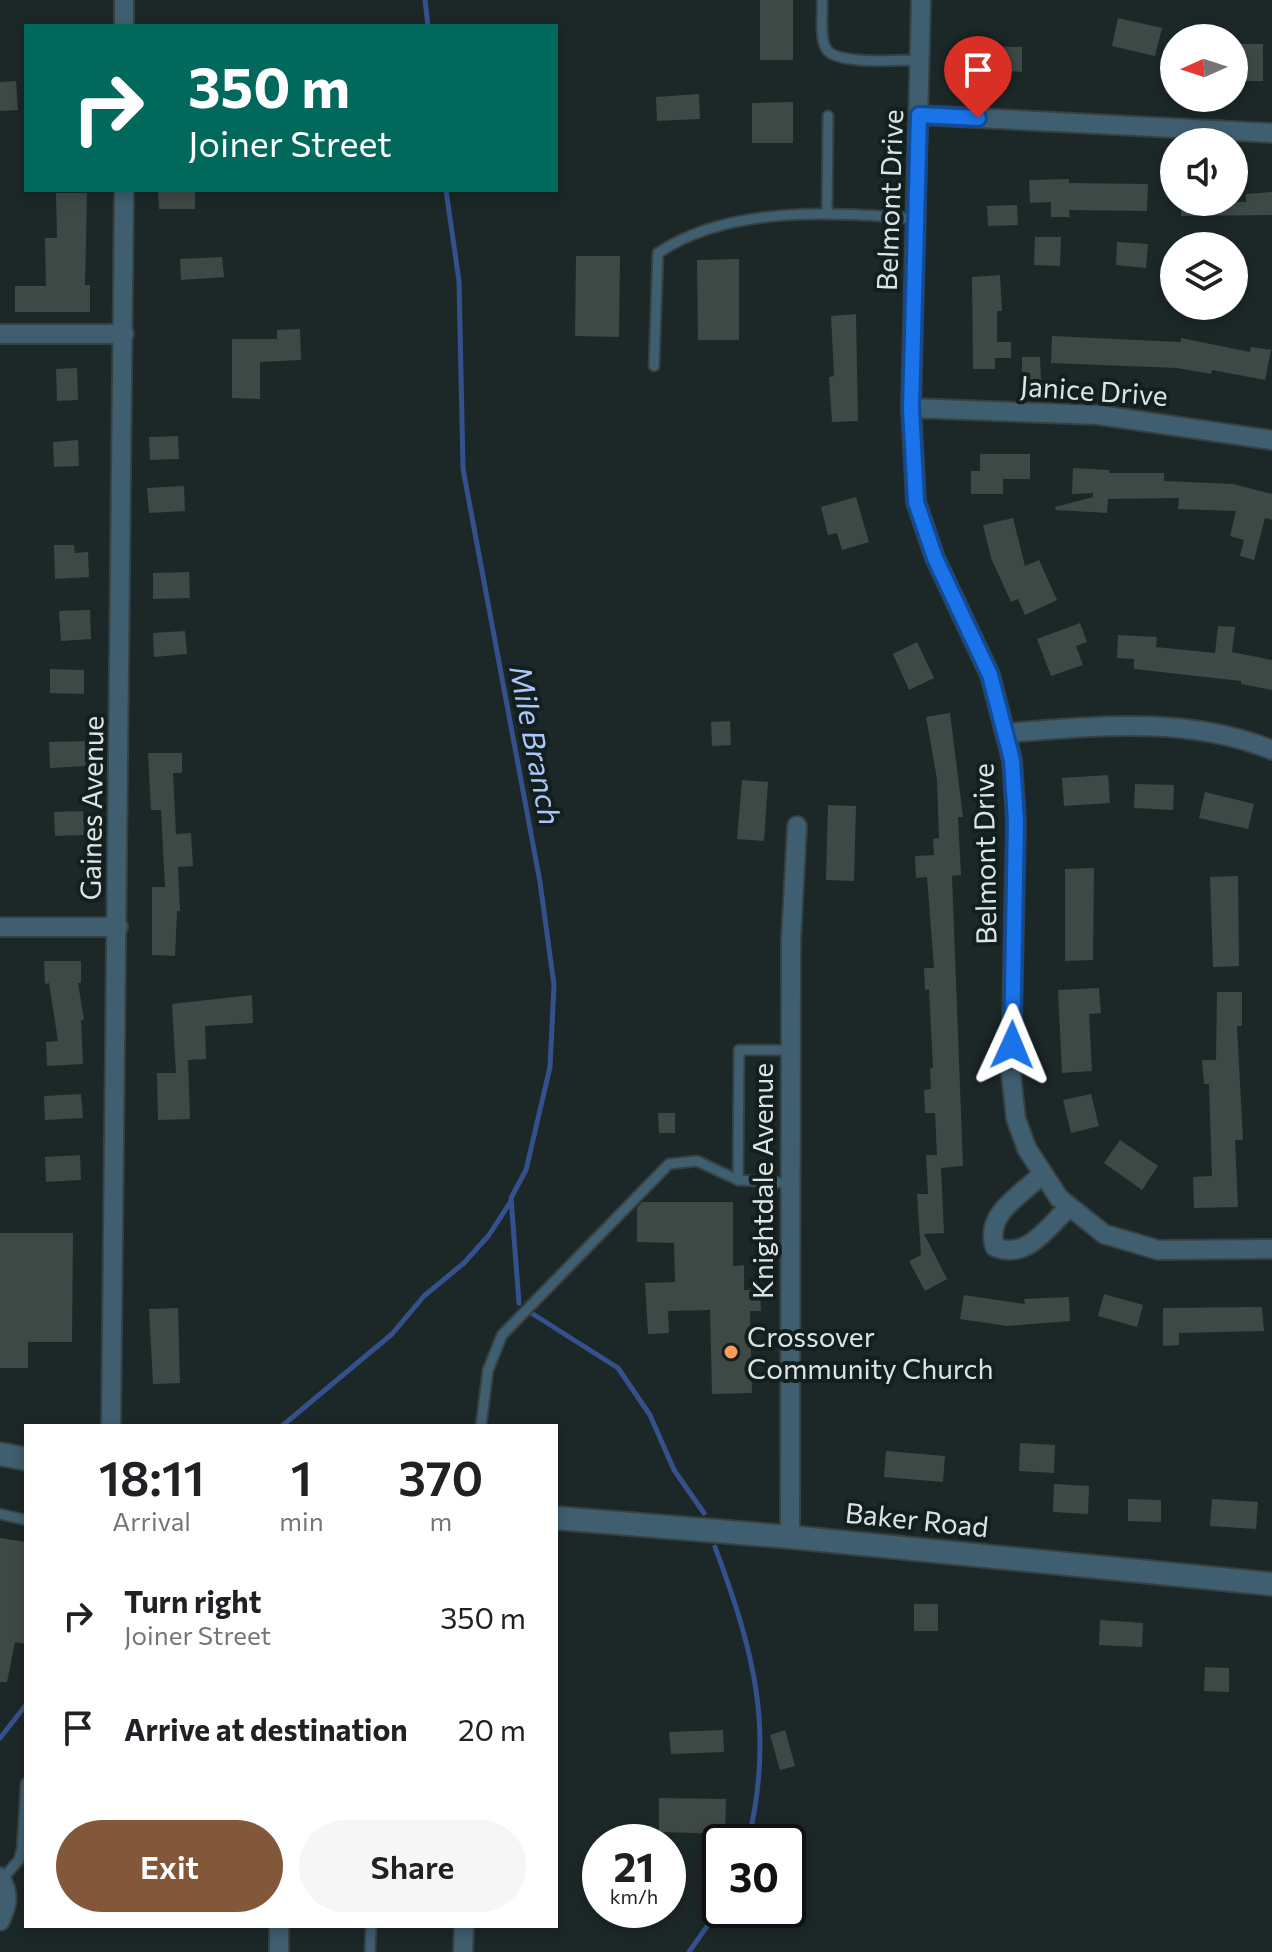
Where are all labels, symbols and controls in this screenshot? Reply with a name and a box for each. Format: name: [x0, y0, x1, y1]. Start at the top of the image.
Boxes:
north arrow: [1160, 24, 1248, 112]
map controls: [1160, 24, 1248, 320]
pin: [944, 36, 1012, 118]
icon: arrive: [956, 48, 1000, 92]
text: 350 m: [188, 51, 350, 120]
icon: right: [56, 56, 160, 160]
street label: Belmont Drive: [869, 109, 909, 291]
text: Joiner Street: [188, 120, 392, 164]
button: sound: [1160, 128, 1248, 216]
button: layers: [1160, 232, 1248, 320]
street label: Janice Drive: [1019, 368, 1169, 412]
water label: Mile Branch: [503, 662, 571, 828]
street label: Gaines Avenue: [72, 715, 110, 901]
street label: Belmont Drive: [965, 763, 1003, 945]
position arrow: [970, 1003, 1054, 1087]
street label: Knightdale Avenue: [745, 1063, 779, 1299]
place label: Crossover Community Church: [747, 1319, 993, 1385]
marker: Crossover Community Church: [722, 1343, 740, 1361]
text: 18:11: [99, 1447, 205, 1506]
text: 1: [291, 1447, 312, 1506]
text: 370: [398, 1447, 483, 1506]
street label: Baker Road: [844, 1495, 990, 1543]
text: Arrival: [112, 1505, 191, 1536]
text: min: [279, 1505, 324, 1536]
text: m: [429, 1505, 452, 1536]
text: Turn right: [124, 1582, 261, 1619]
icon: right: [56, 1594, 100, 1638]
text: 350 m: [440, 1598, 526, 1635]
text: Joiner Street: [124, 1619, 271, 1650]
icon: arrive: [56, 1706, 100, 1750]
text: Arrive at destination: [124, 1710, 408, 1747]
text: 20 m: [458, 1710, 526, 1747]
button: Exit: [56, 1820, 283, 1912]
button: Share: [299, 1820, 526, 1912]
speed limit sign: 30: [702, 1824, 806, 1928]
text: 21: [614, 1841, 654, 1890]
text: km/h: [610, 1884, 658, 1908]

